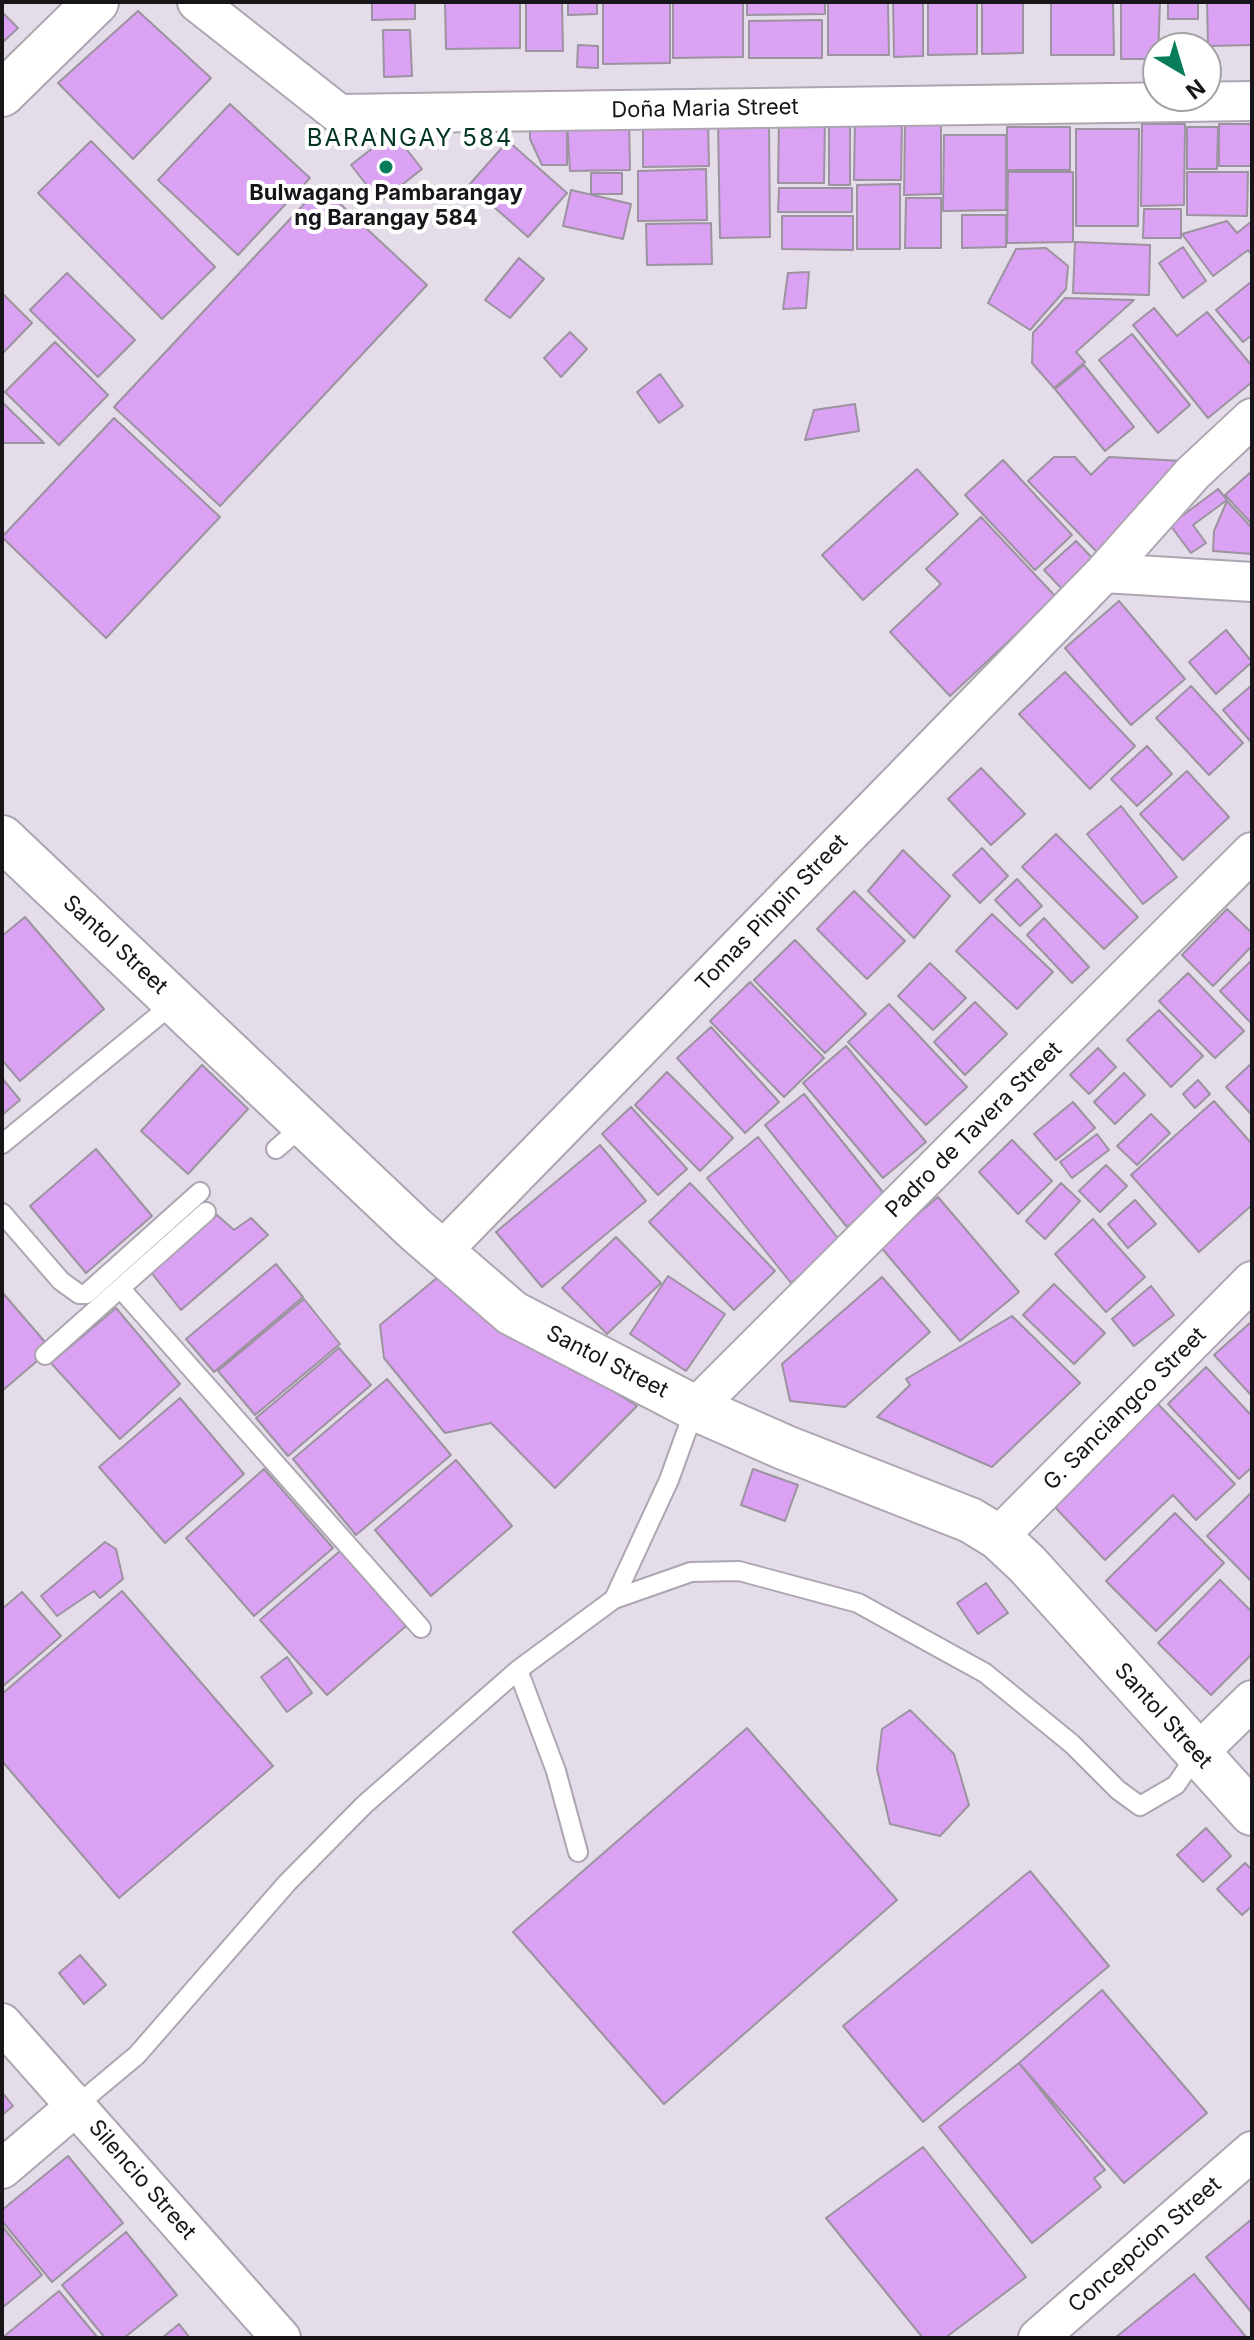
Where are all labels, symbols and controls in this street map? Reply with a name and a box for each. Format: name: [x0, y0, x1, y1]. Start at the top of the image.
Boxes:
north arrow: [1142, 32, 1222, 112]
text: N: [1181, 74, 1210, 105]
street label: Doña Maria Street: [611, 94, 799, 124]
district label: BARANGAY 584: [307, 125, 513, 153]
marker: Bulwagang Pambarangay ng Barangay 584: [377, 158, 395, 176]
place label: Bulwagang Pambarangay ng Barangay 584: [249, 180, 523, 232]
street label: Tomas Pinpin Street: [690, 829, 854, 997]
street label: Santol Street: [57, 890, 173, 1000]
street label: Padro de Tavera Street: [881, 1037, 1067, 1223]
street label: Santol Street: [542, 1320, 672, 1404]
street label: G. Sanciangco Street: [1038, 1322, 1212, 1496]
street label: Santol Street: [1109, 1658, 1217, 1774]
street label: Silencio Street: [83, 2115, 201, 2245]
street label: Concepcion Street: [1063, 2172, 1227, 2318]

